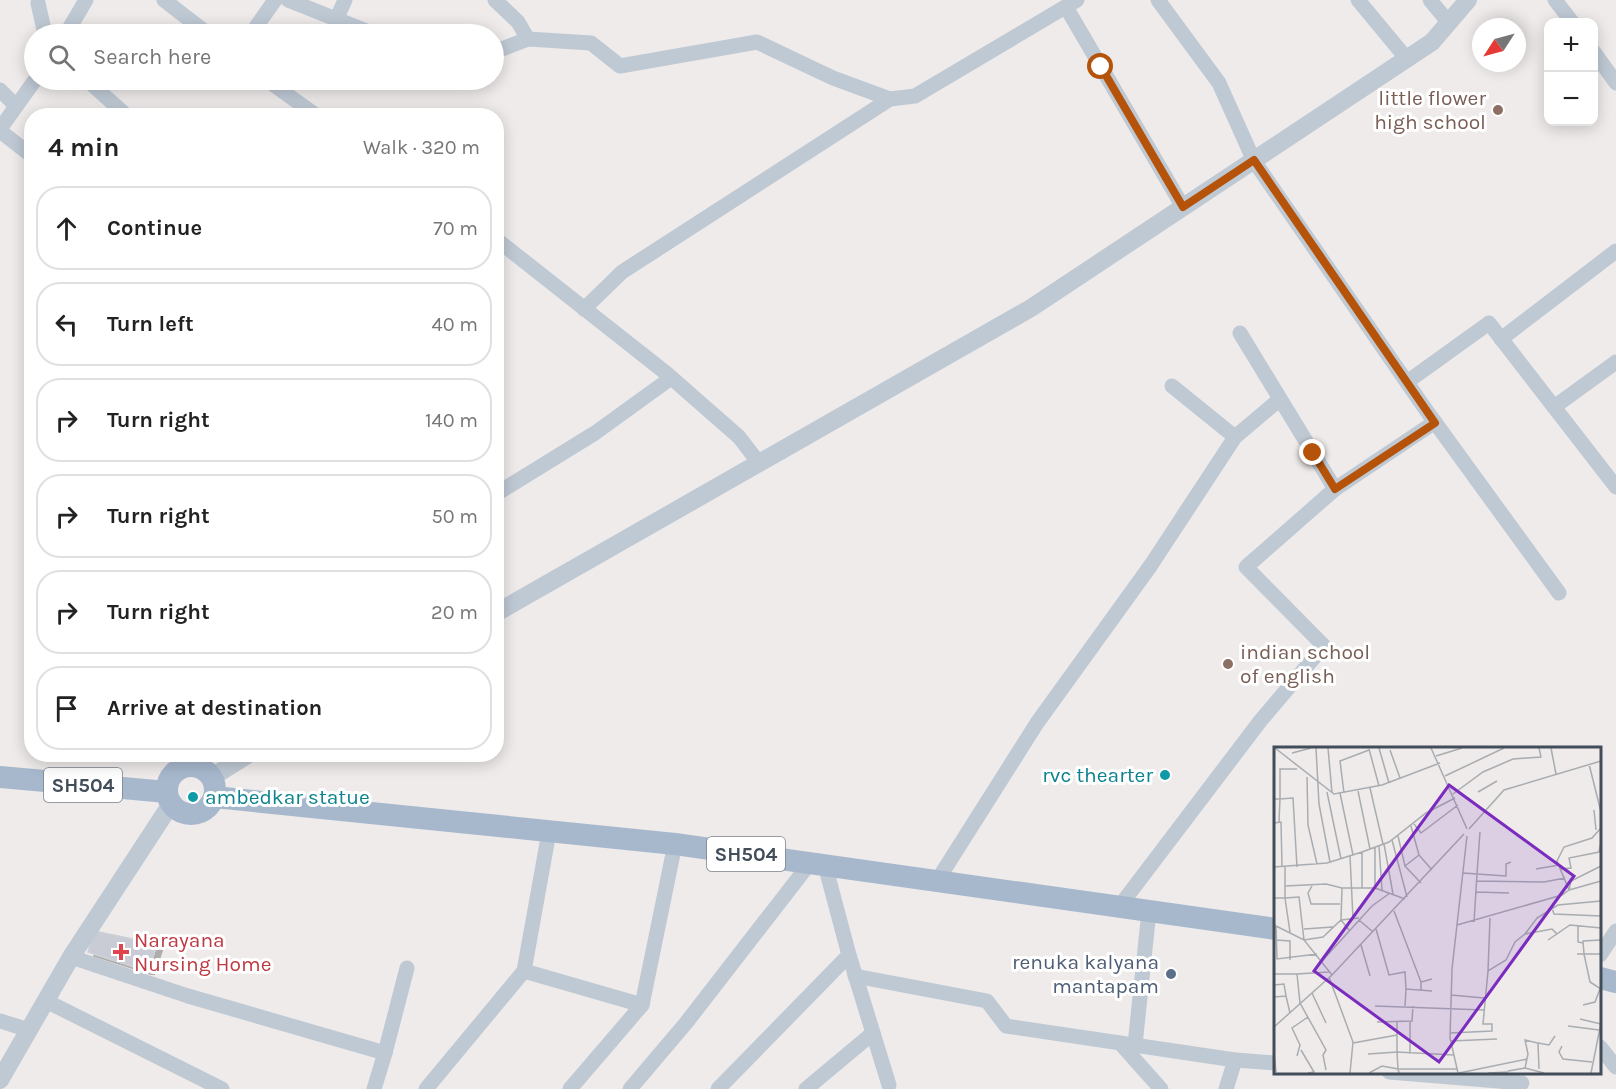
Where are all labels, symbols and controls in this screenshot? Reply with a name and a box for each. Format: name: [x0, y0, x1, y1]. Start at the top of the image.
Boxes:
north arrow: [1472, 18, 1526, 72]
map controls: [1544, 18, 1598, 126]
button: +: [1544, 18, 1598, 72]
search box: [24, 24, 504, 90]
icon: search: [45, 41, 78, 74]
text: Search here: [93, 44, 211, 70]
route start: [1087, 53, 1113, 79]
button: −: [1544, 72, 1598, 126]
place label: little flower high school: [1374, 86, 1486, 134]
marker: little flower high school: [1491, 103, 1505, 117]
text: 4 min: [48, 132, 119, 163]
text: Walk · 320 m: [363, 136, 480, 159]
icon: ahead: [50, 212, 83, 245]
text: Continue: [107, 215, 202, 241]
text: 70 m: [433, 217, 478, 240]
icon: left: [50, 308, 83, 341]
text: Turn left: [107, 311, 194, 337]
text: 40 m: [432, 313, 478, 336]
icon: right: [50, 404, 83, 437]
text: Turn right: [107, 407, 210, 433]
text: 140 m: [425, 409, 478, 432]
route end: [1299, 439, 1325, 465]
icon: right: [50, 500, 83, 533]
text: Turn right: [107, 503, 210, 529]
text: 50 m: [431, 505, 478, 528]
icon: right: [50, 596, 83, 629]
text: Turn right: [107, 599, 210, 625]
text: 20 m: [431, 601, 478, 624]
place label: indian school of english: [1240, 640, 1370, 688]
marker: indian school of english: [1221, 657, 1235, 671]
icon: arrive: [50, 692, 83, 725]
text: Arrive at destination: [107, 695, 322, 721]
inset map: [1274, 747, 1601, 1074]
place label: rvc thearter: [1042, 763, 1153, 787]
road number: SH504: [44, 768, 122, 802]
marker: rvc thearter: [1158, 768, 1172, 782]
place label: ambedkar statue: [205, 785, 370, 809]
marker: ambedkar statue: [186, 790, 200, 804]
road number: SH504: [707, 837, 785, 871]
place label: Narayana Nursing Home: [134, 928, 271, 976]
marker: Narayana Nursing Home: [112, 943, 130, 961]
place label: renuka kalyana mantapam: [1012, 950, 1159, 998]
marker: renuka kalyana mantapam: [1164, 967, 1178, 981]

